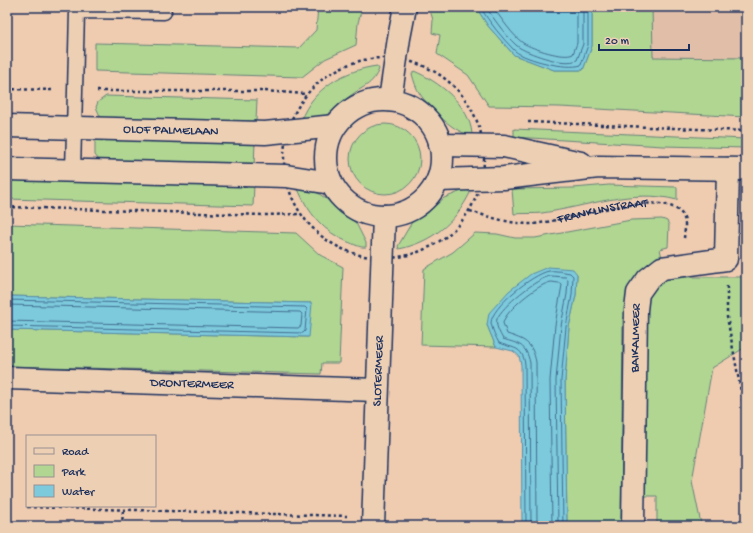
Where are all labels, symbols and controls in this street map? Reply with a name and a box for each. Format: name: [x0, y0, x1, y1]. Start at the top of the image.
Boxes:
scale bar: [599, 26, 689, 52]
text: 20 m: [605, 35, 630, 49]
street label: OLOF PALMELAAN: [123, 122, 219, 139]
street label: FRANKLINSTRAAT: [555, 196, 649, 227]
street label: BAIKALMEER: [628, 301, 644, 374]
street label: SLOTERMEER: [370, 334, 387, 407]
street label: DRONTERMEER: [149, 375, 235, 393]
legend: [26, 435, 156, 507]
text: Road: [62, 446, 89, 460]
text: Park: [61, 466, 87, 480]
text: Water: [62, 486, 96, 500]

